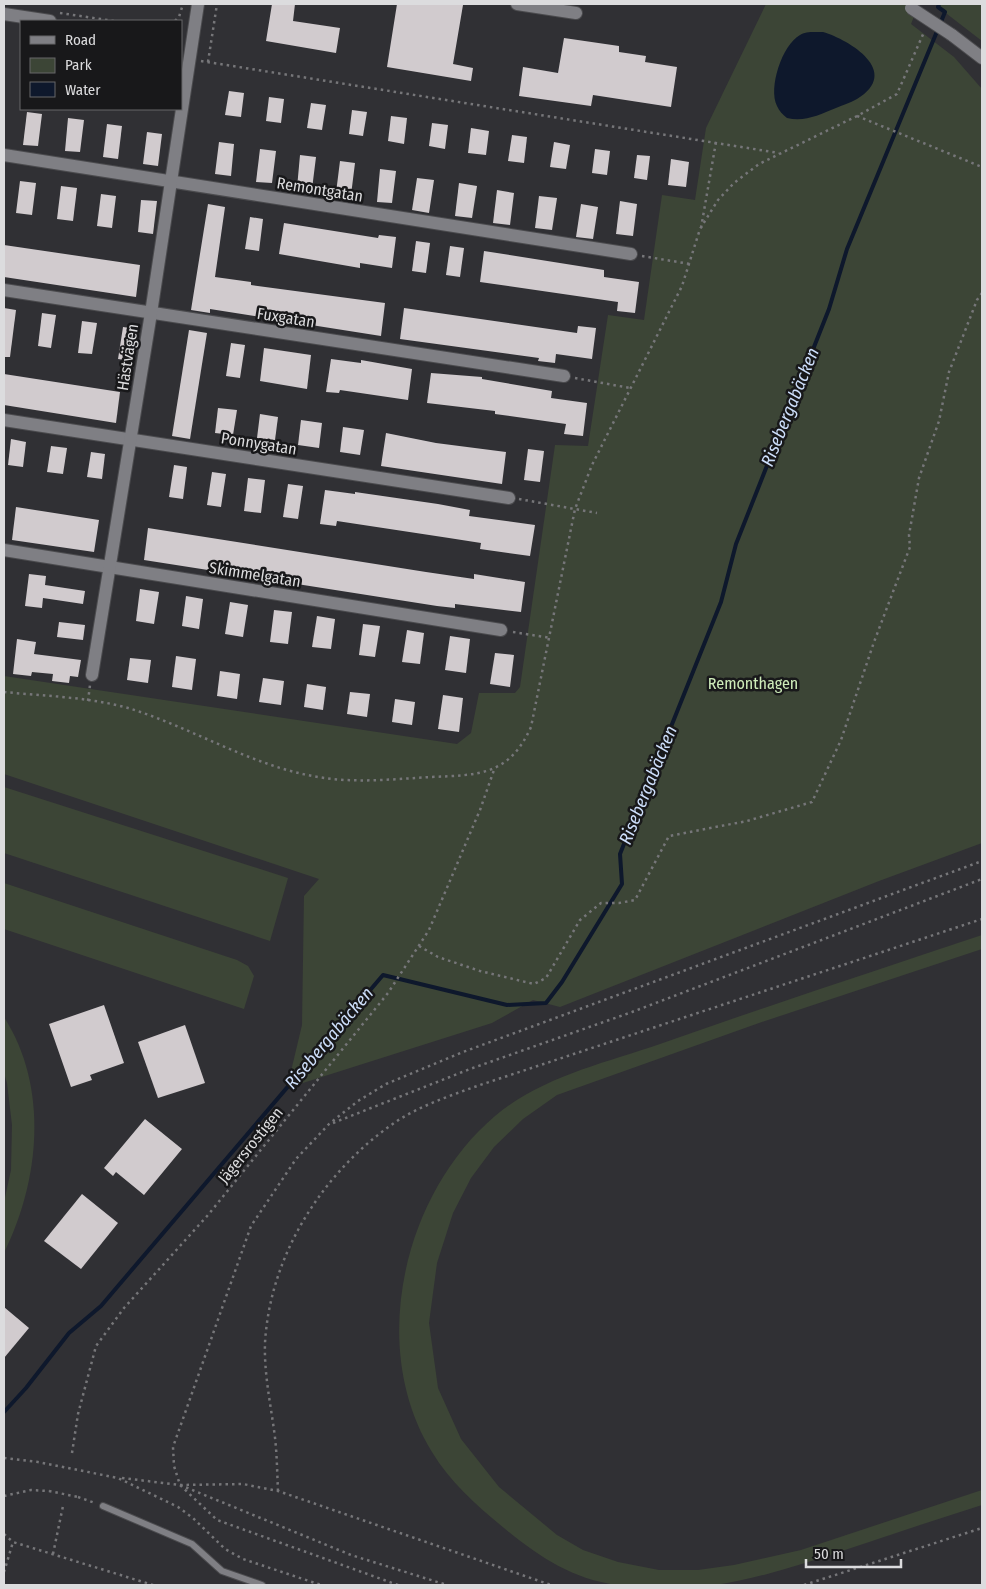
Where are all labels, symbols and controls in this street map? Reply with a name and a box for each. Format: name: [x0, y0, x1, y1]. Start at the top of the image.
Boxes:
legend: [20, 20, 182, 110]
text: Road: [65, 31, 96, 49]
text: Park: [65, 56, 92, 74]
text: Water: [65, 81, 101, 99]
street label: Remontgatan: [275, 173, 364, 206]
street label: Fuxgatan: [256, 304, 316, 331]
street label: Hästvägen: [113, 322, 142, 392]
water label: Risebergabäcken: [756, 344, 824, 470]
street label: Ponnygatan: [220, 428, 298, 459]
street label: Skimmelgatan: [208, 558, 302, 591]
park label: Remonthagen: [708, 674, 798, 693]
water label: Risebergabäcken: [614, 722, 682, 848]
water label: Risebergabäcken: [280, 983, 378, 1093]
street label: Jägersrostigen: [214, 1103, 287, 1187]
scale bar: [806, 1536, 901, 1568]
text: 50 m: [814, 1545, 844, 1563]

